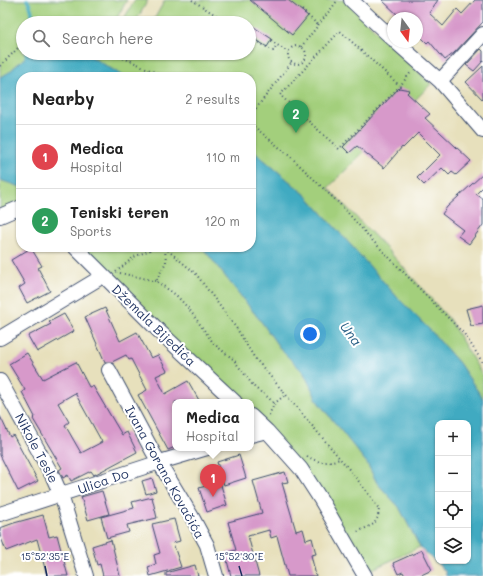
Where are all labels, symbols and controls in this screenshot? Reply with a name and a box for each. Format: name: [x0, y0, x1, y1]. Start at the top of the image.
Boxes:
north arrow: [387, 12, 423, 48]
search box: [16, 16, 256, 60]
icon: search: [30, 27, 52, 49]
text: Search here: [62, 28, 153, 48]
text: Nearby: [32, 87, 94, 109]
text: 2 results: [185, 90, 240, 107]
pin: 2: [283, 100, 309, 133]
text: Medica: [70, 138, 124, 158]
text: 1: [42, 148, 48, 165]
text: 110 m: [206, 148, 240, 165]
text: Hospital: [70, 158, 122, 175]
text: Teniski teren: [70, 202, 169, 222]
text: 2: [41, 212, 49, 229]
text: 120 m: [204, 212, 240, 229]
text: Sports: [70, 222, 112, 239]
street label: Džemala Bijedića: [109, 280, 200, 369]
water label: Una: [336, 318, 367, 350]
your location: [300, 324, 320, 344]
popup: [172, 399, 254, 451]
street label: Ivana Gorana Kovačića: [122, 402, 209, 541]
text: Medica: [186, 407, 240, 427]
street label: Nikole Tesle: [12, 410, 63, 486]
map controls: [435, 420, 471, 564]
button: +: [435, 420, 471, 456]
text: Hospital: [186, 427, 238, 444]
button: −: [435, 456, 471, 492]
street label: Ulica Do: [75, 464, 131, 497]
pin: 1: [200, 464, 226, 497]
button: locate: [435, 492, 471, 528]
button: layers: [435, 528, 471, 564]
text: 15°52'35"E: [21, 549, 70, 563]
text: 15°52'30"E: [214, 549, 264, 563]

